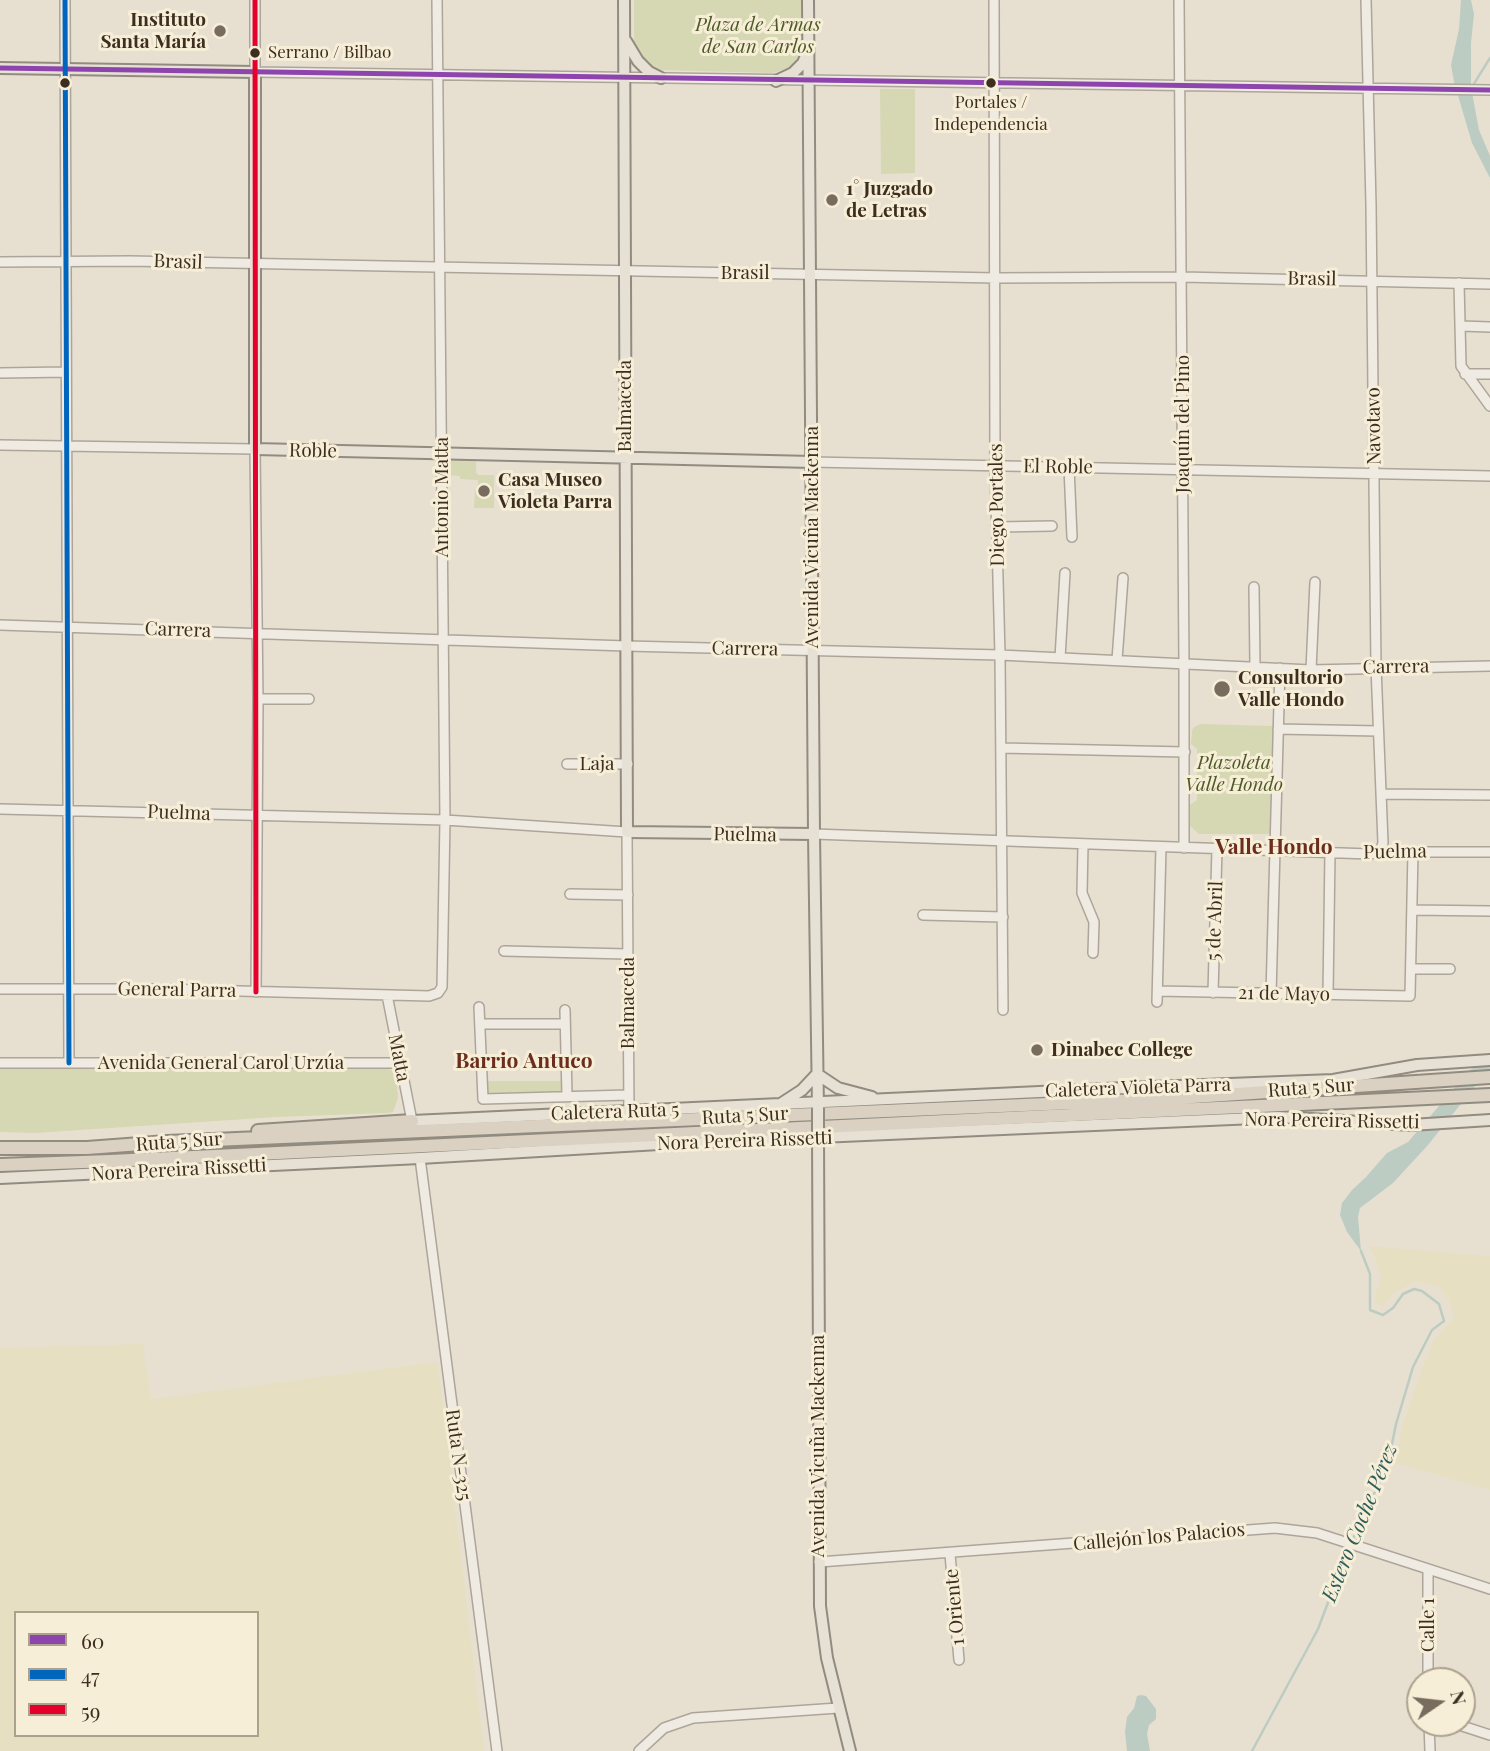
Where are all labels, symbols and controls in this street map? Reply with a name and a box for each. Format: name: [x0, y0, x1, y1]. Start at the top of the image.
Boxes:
place label: Instituto Santa María: [100, 9, 206, 53]
park label: Plaza de Armas de San Carlos: [695, 14, 821, 58]
marker: Instituto Santa María: [212, 23, 228, 39]
place label: Serrano / Bilbao: [268, 43, 391, 63]
marker: Serrano / Bilbao: [248, 46, 262, 60]
unlabelled marker: [58, 76, 72, 90]
marker: Portales / Independencia: [984, 76, 998, 90]
place label: Portales / Independencia: [934, 93, 1048, 133]
place label: 1° Juzgado de Letras: [846, 178, 933, 222]
marker: 1° Juzgado de Letras: [824, 192, 840, 208]
street label: Brasil: [153, 250, 203, 274]
street label: Brasil: [720, 262, 770, 284]
street label: Brasil: [1287, 267, 1337, 291]
street label: Joaquín del Pino: [1172, 355, 1194, 493]
street label: Balmaceda: [614, 360, 636, 452]
street label: Navotavo: [1362, 387, 1386, 465]
street label: Avenida Vicuña Mackenna: [801, 426, 823, 648]
street label: Antonio Matta: [431, 437, 453, 557]
street label: Roble: [289, 439, 337, 463]
street label: Diego Portales: [985, 443, 1009, 567]
street label: El Roble: [1023, 455, 1093, 479]
place label: Casa Museo Violeta Parra: [498, 469, 612, 513]
marker: Casa Museo Violeta Parra: [476, 483, 492, 499]
street label: Carrera: [144, 617, 212, 643]
street label: Carrera: [712, 637, 778, 661]
street label: Carrera: [1363, 655, 1429, 679]
place label: Consultorio Valle Hondo: [1238, 667, 1344, 711]
marker: Consultorio Valle Hondo: [1212, 679, 1232, 699]
park label: Plazoleta Valle Hondo: [1185, 752, 1283, 796]
street label: Laja: [579, 753, 615, 775]
street label: Puelma: [147, 800, 211, 826]
street label: Puelma: [713, 823, 777, 847]
district label: Valle Hondo: [1215, 834, 1333, 860]
street label: Puelma: [1363, 840, 1427, 864]
street label: 5 de Abril: [1202, 881, 1228, 961]
street label: Balmaceda: [617, 957, 639, 1049]
street label: General Parra: [117, 978, 237, 1002]
street label: 21 de Mayo: [1238, 982, 1330, 1006]
street label: Matta: [383, 1032, 415, 1084]
place label: Dinabec College: [1051, 1039, 1193, 1061]
marker: Dinabec College: [1029, 1042, 1045, 1058]
district label: Barrio Antuco: [455, 1048, 593, 1074]
street label: Avenida General Carol Urzúa: [98, 1052, 344, 1074]
street label: Caletera Violeta Parra: [1045, 1073, 1231, 1103]
street label: Ruta 5 Sur: [1267, 1074, 1355, 1102]
street label: Caletera Ruta 5: [550, 1098, 680, 1126]
street label: Ruta 5 Sur: [701, 1102, 789, 1130]
street label: Nora Pereira Rissetti: [1244, 1108, 1420, 1134]
street label: Nora Pereira Rissetti: [657, 1127, 833, 1155]
street label: Ruta 5 Sur: [135, 1128, 223, 1156]
street label: Nora Pereira Rissetti: [91, 1154, 267, 1186]
street label: Avenida Vicuña Mackenna: [807, 1335, 829, 1557]
street label: Ruta N-325: [440, 1408, 476, 1502]
water label: Estero Coche Pérez: [1317, 1440, 1403, 1606]
street label: Callejón los Palacios: [1072, 1518, 1246, 1556]
street label: 1 Oriente: [940, 1568, 970, 1646]
street label: Calle 1: [1417, 1598, 1439, 1652]
legend: [14, 1611, 259, 1737]
text: 60: [81, 1626, 104, 1654]
text: 47: [81, 1661, 100, 1689]
north arrow: [1406, 1667, 1476, 1737]
text: N: [1445, 1688, 1474, 1707]
text: 59: [81, 1696, 100, 1724]

